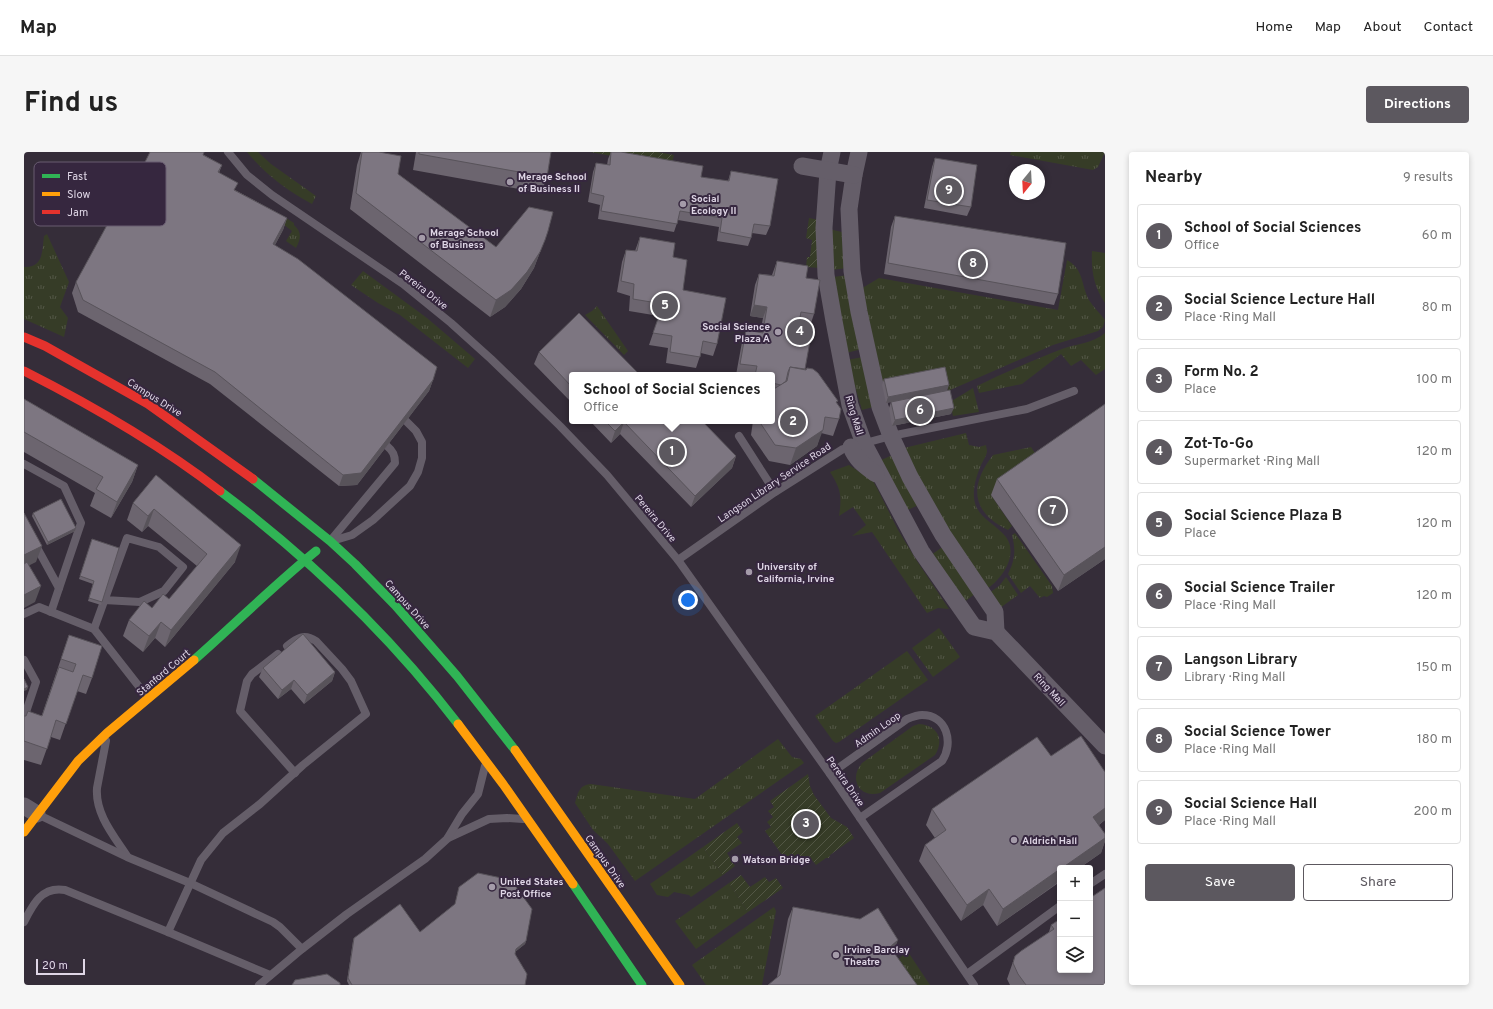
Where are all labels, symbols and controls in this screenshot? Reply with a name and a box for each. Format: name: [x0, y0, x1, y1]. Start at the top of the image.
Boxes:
text: Map: [20, 16, 57, 40]
text: Home: [1256, 19, 1293, 36]
text: Map: [1315, 19, 1341, 36]
text: About: [1363, 19, 1402, 36]
text: Contact: [1424, 19, 1473, 36]
text: Find us: [24, 86, 118, 122]
button: Directions: [1366, 86, 1469, 123]
legend: [34, 162, 166, 226]
north arrow: [1009, 164, 1045, 200]
text: Nearby: [1145, 167, 1202, 189]
text: Fast: [67, 170, 87, 184]
text: 9 results: [1403, 170, 1453, 186]
place label: Merage School of Business II: [518, 171, 587, 196]
pin: 9: [936, 176, 962, 206]
marker: Merage School of Business II: [505, 177, 515, 187]
text: Slow: [67, 188, 90, 202]
place label: Social Ecology II: [691, 193, 736, 218]
marker: Social Ecology II: [678, 199, 688, 209]
text: Jam: [67, 206, 88, 220]
text: School of Social Sciences: [1184, 219, 1361, 238]
place label: Merage School of Business: [430, 227, 499, 252]
text: 1: [1156, 228, 1162, 244]
text: 60 m: [1422, 228, 1452, 244]
marker: Merage School of Business: [417, 233, 427, 243]
text: Office: [1184, 238, 1219, 254]
pin: 8: [960, 249, 986, 279]
street label: Pereira Drive: [396, 267, 450, 313]
pin: 5: [652, 291, 678, 321]
text: Social Science Lecture Hall: [1184, 291, 1375, 310]
text: 2: [1155, 300, 1163, 316]
text: 80 m: [1422, 300, 1452, 316]
text: Place · Ring Mall: [1184, 310, 1276, 326]
pin: 4: [787, 317, 813, 347]
place label: Social Science Plaza A: [702, 321, 770, 346]
marker: Social Science Plaza A: [773, 327, 783, 337]
text: Form No. 2: [1184, 363, 1259, 382]
popup: [569, 372, 775, 424]
text: 3: [1155, 372, 1163, 388]
text: 100 m: [1416, 372, 1452, 388]
street label: Campus Drive: [124, 376, 184, 420]
text: School of Social Sciences: [583, 381, 761, 400]
text: Place: [1184, 382, 1216, 398]
street label: Ring Mall: [841, 394, 866, 437]
pin: 6: [907, 396, 933, 426]
text: Office: [583, 400, 618, 416]
pin: 2: [780, 407, 806, 437]
text: Zot-To-Go: [1184, 435, 1254, 454]
pin: 1: [659, 437, 685, 467]
street label: Langson Library Service Road: [716, 440, 834, 526]
text: 4: [1155, 444, 1163, 460]
text: 120 m: [1417, 444, 1452, 460]
text: Supermarket · Ring Mall: [1184, 454, 1320, 470]
street label: Pereira Drive: [631, 492, 679, 546]
pin: 7: [1040, 496, 1066, 526]
text: Social Science Plaza B: [1184, 507, 1342, 526]
text: 5: [1155, 516, 1163, 532]
text: 120 m: [1417, 516, 1452, 532]
text: Place: [1184, 526, 1216, 542]
place label: University of California, Irvine: [757, 561, 835, 586]
marker: University of California, Irvine: [744, 567, 754, 577]
street label: Campus Drive: [381, 577, 433, 633]
text: Social Science Trailer: [1184, 579, 1335, 598]
text: 6: [1155, 588, 1163, 604]
text: 120 m: [1417, 588, 1452, 604]
your location: [678, 590, 698, 610]
text: Place · Ring Mall: [1184, 598, 1276, 614]
street label: Stanford Court: [134, 647, 194, 699]
text: Langson Library: [1184, 651, 1297, 670]
text: 7: [1156, 660, 1162, 676]
text: 150 m: [1417, 660, 1452, 676]
text: Library · Ring Mall: [1184, 670, 1285, 686]
street label: Ring Mall: [1030, 671, 1068, 710]
street label: Admin Loop: [852, 709, 904, 751]
text: Social Science Tower: [1184, 723, 1331, 742]
text: 8: [1155, 732, 1163, 748]
text: 180 m: [1417, 732, 1452, 748]
text: Place · Ring Mall: [1184, 742, 1276, 758]
street label: Pereira Drive: [823, 754, 867, 809]
text: Social Science Hall: [1184, 795, 1317, 814]
text: 9: [1155, 804, 1163, 820]
text: 200 m: [1413, 804, 1452, 820]
pin: 3: [793, 809, 819, 839]
text: Place · Ring Mall: [1184, 814, 1276, 830]
street label: Campus Drive: [582, 833, 628, 891]
marker: Aldrich Hall: [1009, 835, 1019, 845]
place label: Aldrich Hall: [1022, 835, 1077, 848]
marker: Watson Bridge: [730, 854, 740, 864]
place label: Watson Bridge: [743, 854, 810, 867]
button: Save: [1145, 864, 1295, 901]
button: Share: [1303, 864, 1453, 901]
map controls: [1057, 865, 1093, 973]
button: +: [1057, 865, 1093, 901]
place label: United States Post Office: [500, 876, 563, 901]
marker: United States Post Office: [487, 882, 497, 892]
button: −: [1057, 901, 1093, 937]
button: layers: [1057, 937, 1093, 973]
place label: Irvine Barclay Theatre: [844, 944, 910, 969]
marker: Irvine Barclay Theatre: [831, 950, 841, 960]
scale bar: [36, 957, 85, 976]
text: 20 m: [42, 959, 68, 973]

